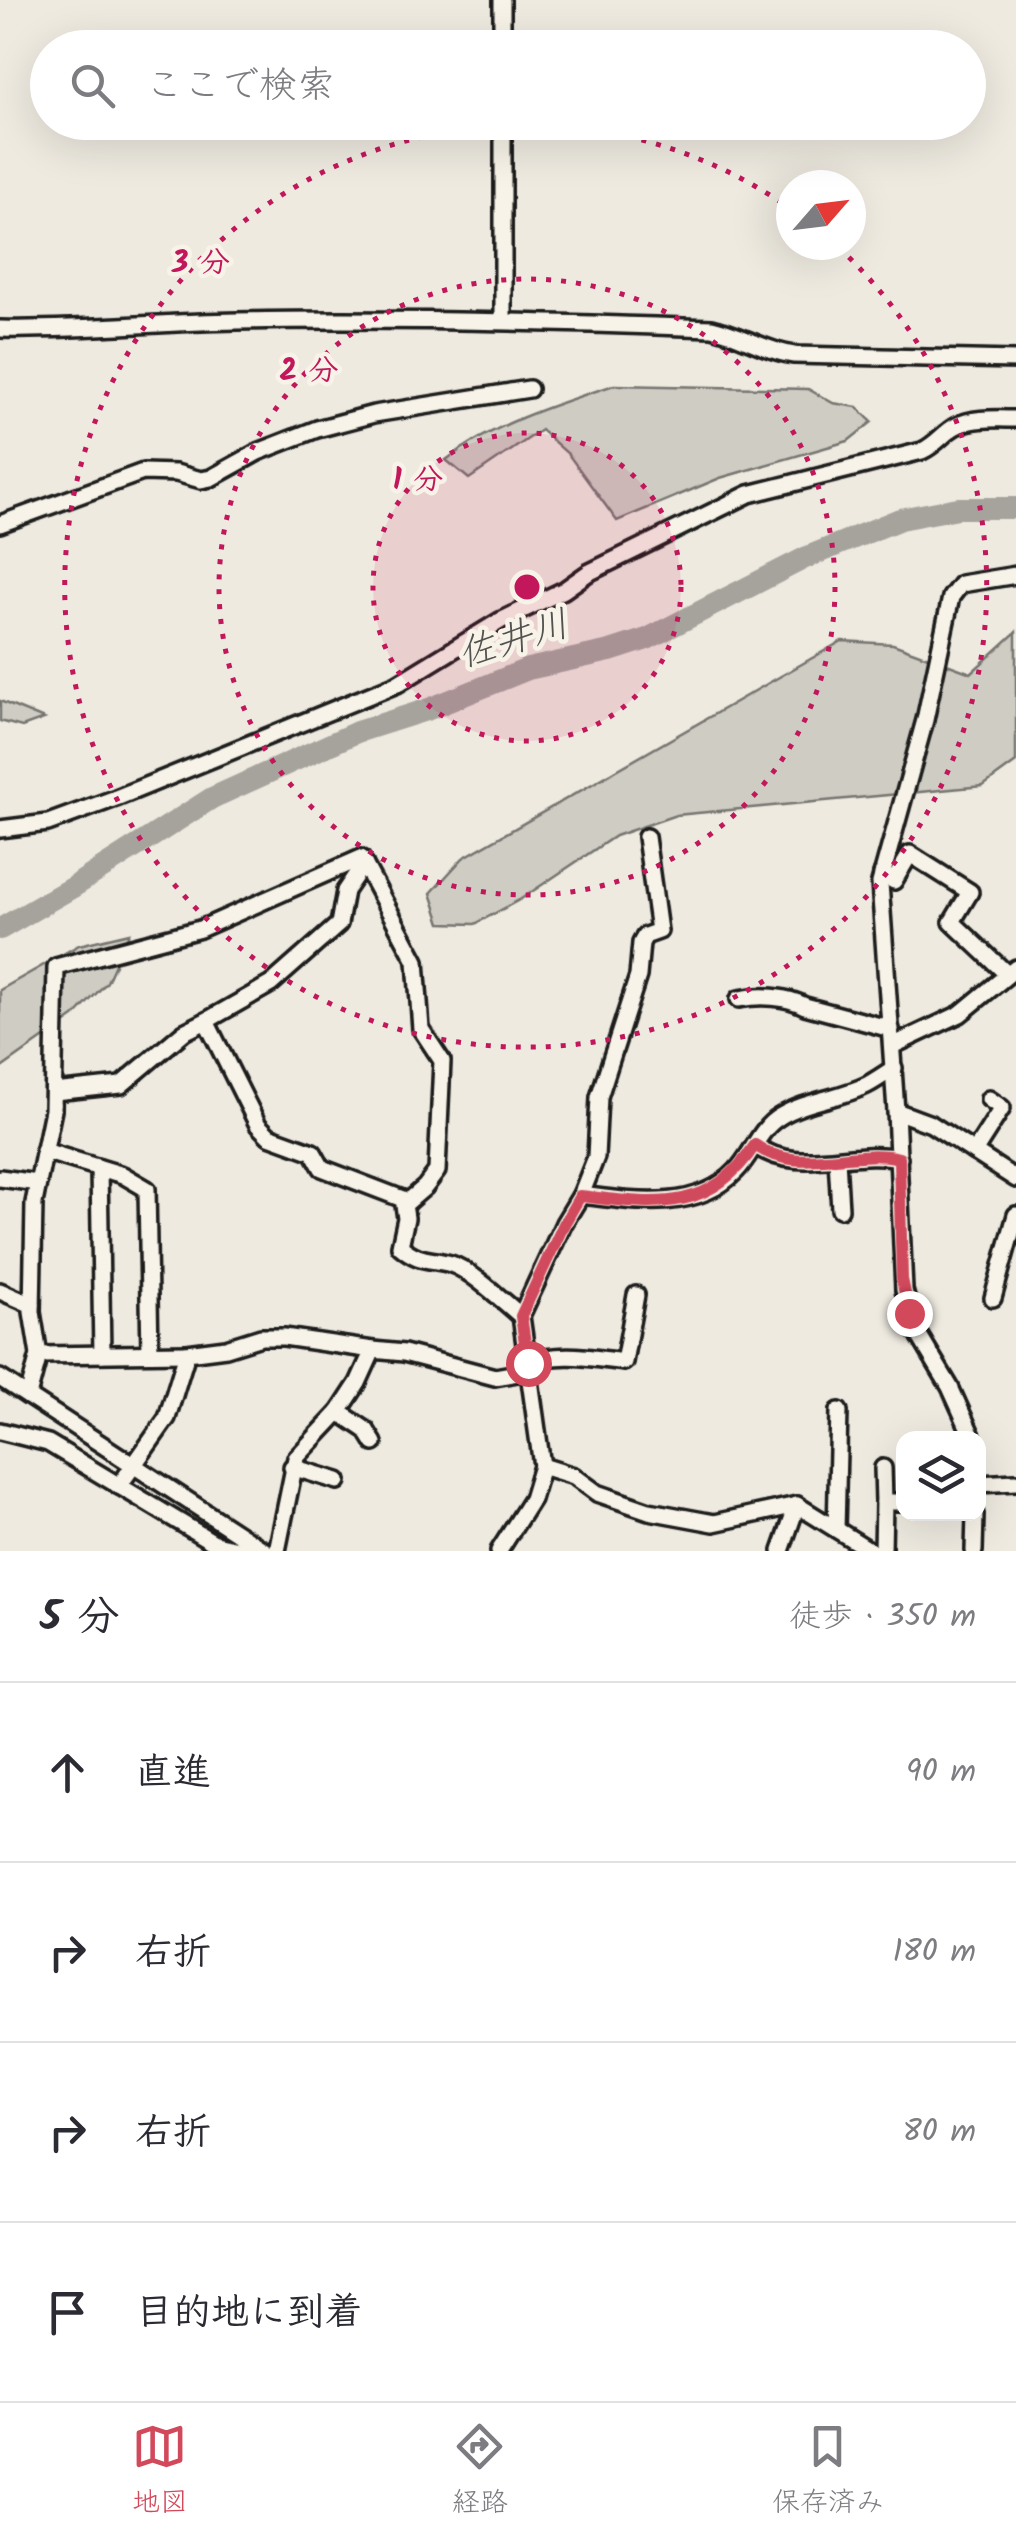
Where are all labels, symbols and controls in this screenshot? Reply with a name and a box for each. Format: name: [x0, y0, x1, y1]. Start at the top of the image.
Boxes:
search box: [30, 30, 986, 140]
text: ここで検索: [145, 57, 335, 117]
icon: search: [65, 58, 120, 113]
north arrow: [776, 170, 866, 260]
text: 3 分: [171, 240, 230, 288]
text: 2 分: [279, 348, 339, 396]
text: 1 分: [393, 457, 443, 505]
centre of rings: [509, 569, 545, 605]
water label: 佐井川: [451, 596, 577, 686]
route end: [887, 1291, 933, 1337]
route start: [506, 1341, 552, 1387]
map controls: [896, 1431, 986, 1521]
button: layers: [896, 1431, 986, 1521]
text: 5 分: [40, 1585, 119, 1652]
text: 徒歩 · 350 m: [789, 1592, 976, 1643]
text: 直進: [135, 1744, 211, 1804]
icon: ahead: [40, 1745, 95, 1800]
text: 90 m: [906, 1747, 976, 1798]
text: 右折: [135, 1924, 211, 1984]
icon: right: [40, 1925, 95, 1980]
text: 180 m: [892, 1927, 976, 1978]
text: 右折: [135, 2104, 211, 2164]
icon: right: [40, 2105, 95, 2160]
text: 80 m: [902, 2107, 976, 2158]
text: 目的地に到着: [135, 2284, 363, 2344]
icon: arrive: [40, 2285, 95, 2340]
tab: 地図: [132, 2419, 188, 2526]
tab: 経路: [452, 2419, 508, 2526]
tab: 保存済み: [772, 2419, 884, 2526]

